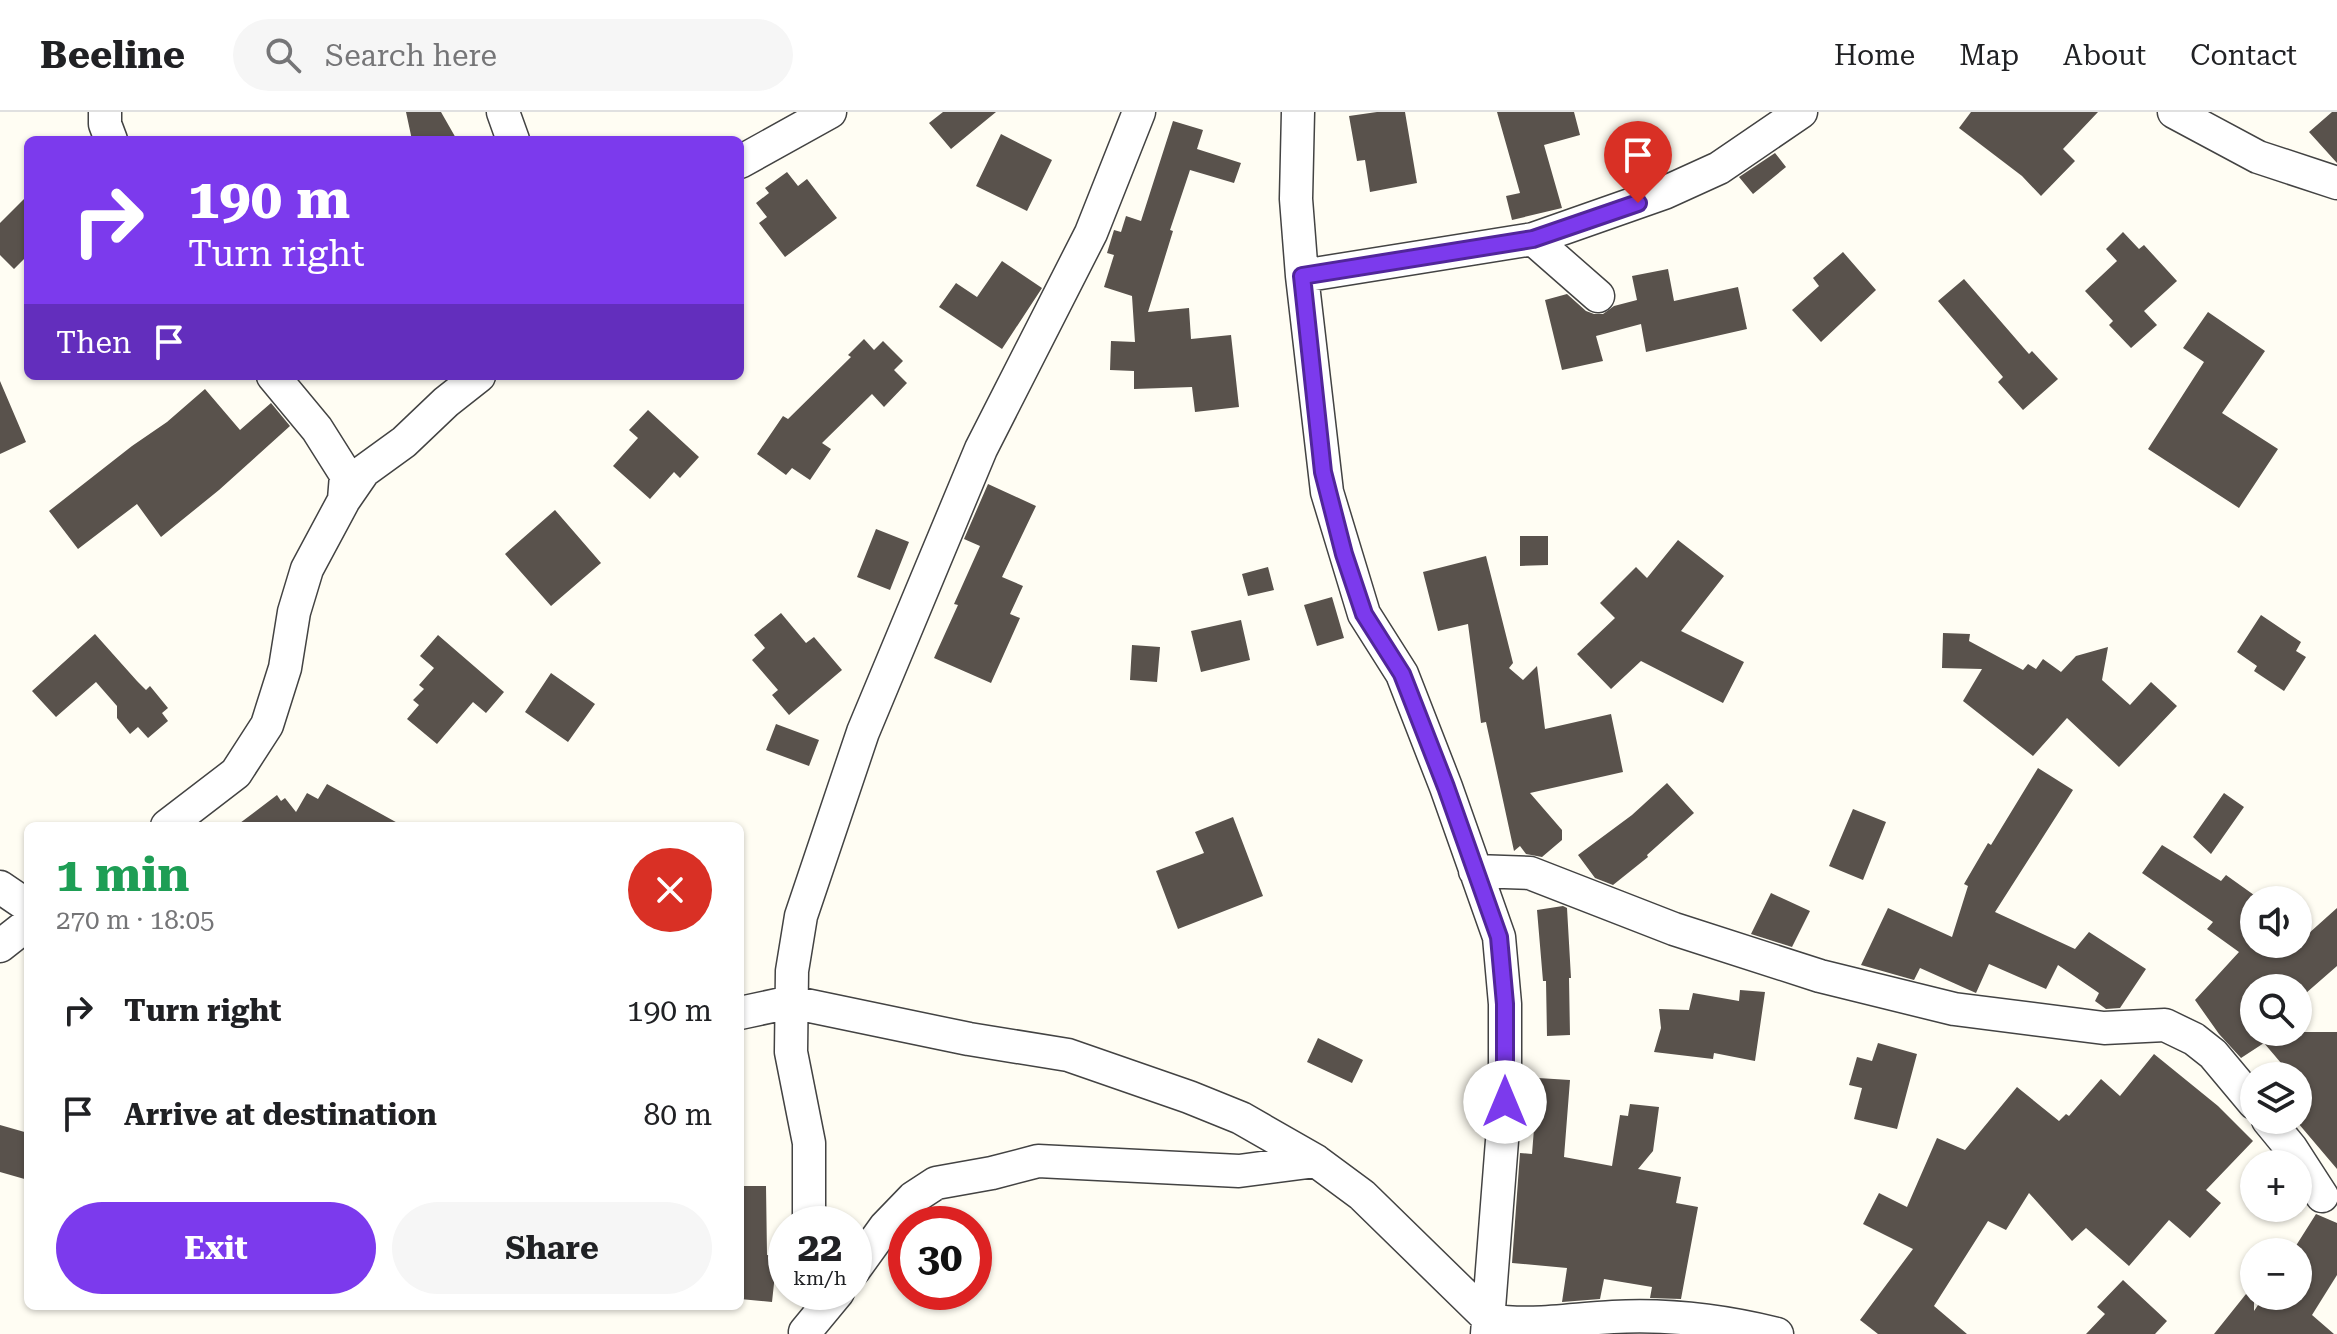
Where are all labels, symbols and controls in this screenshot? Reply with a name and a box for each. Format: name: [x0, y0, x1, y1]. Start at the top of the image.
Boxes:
search box: [233, 19, 793, 91]
text: Beeline: [40, 33, 185, 77]
icon: search: [261, 33, 305, 77]
text: Search here: [325, 38, 497, 73]
text: Home: [1834, 39, 1915, 72]
text: Map: [1959, 39, 2019, 72]
text: About: [2063, 39, 2146, 72]
text: Contact: [2190, 39, 2297, 72]
pin: [1604, 121, 1672, 203]
icon: arrive: [1616, 133, 1660, 177]
text: 190 m: [188, 166, 350, 232]
icon: right: [56, 168, 160, 272]
text: Turn right: [188, 233, 365, 275]
icon: arrive: [147, 320, 191, 364]
text: Then: [56, 325, 131, 360]
text: 1 min: [56, 847, 189, 903]
button: close: [628, 848, 712, 932]
map controls: [2240, 886, 2312, 1310]
button: sound: [2240, 886, 2312, 958]
text: 270 m · 18:05: [56, 905, 215, 935]
button: search: [2240, 974, 2312, 1046]
icon: right: [56, 988, 100, 1032]
text: Turn right: [124, 993, 281, 1028]
text: 190 m: [627, 993, 712, 1028]
position arrow: [1463, 1060, 1547, 1144]
button: layers: [2240, 1062, 2312, 1134]
icon: arrive: [56, 1092, 100, 1136]
text: Arrive at destination: [124, 1097, 437, 1132]
text: 80 m: [643, 1097, 712, 1132]
button: +: [2240, 1150, 2312, 1222]
button: Exit: [56, 1202, 376, 1294]
button: Share: [392, 1202, 712, 1294]
speed limit sign: 30: [888, 1206, 992, 1310]
text: 22: [798, 1224, 842, 1271]
button: −: [2240, 1238, 2312, 1310]
text: km/h: [793, 1266, 847, 1290]

